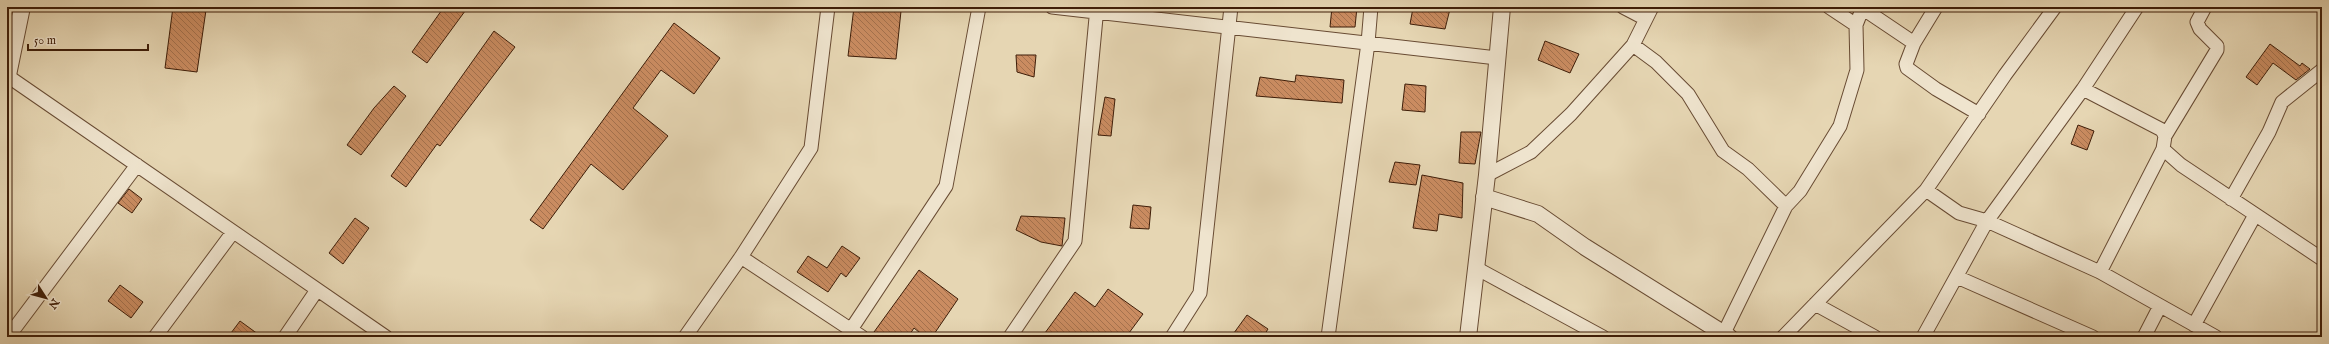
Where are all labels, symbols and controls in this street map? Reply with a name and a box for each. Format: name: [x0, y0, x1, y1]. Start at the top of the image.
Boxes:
scale bar: [28, 26, 148, 52]
text: 50 m: [34, 33, 56, 48]
north arrow: [26, 278, 66, 318]
text: N: [45, 295, 62, 312]

